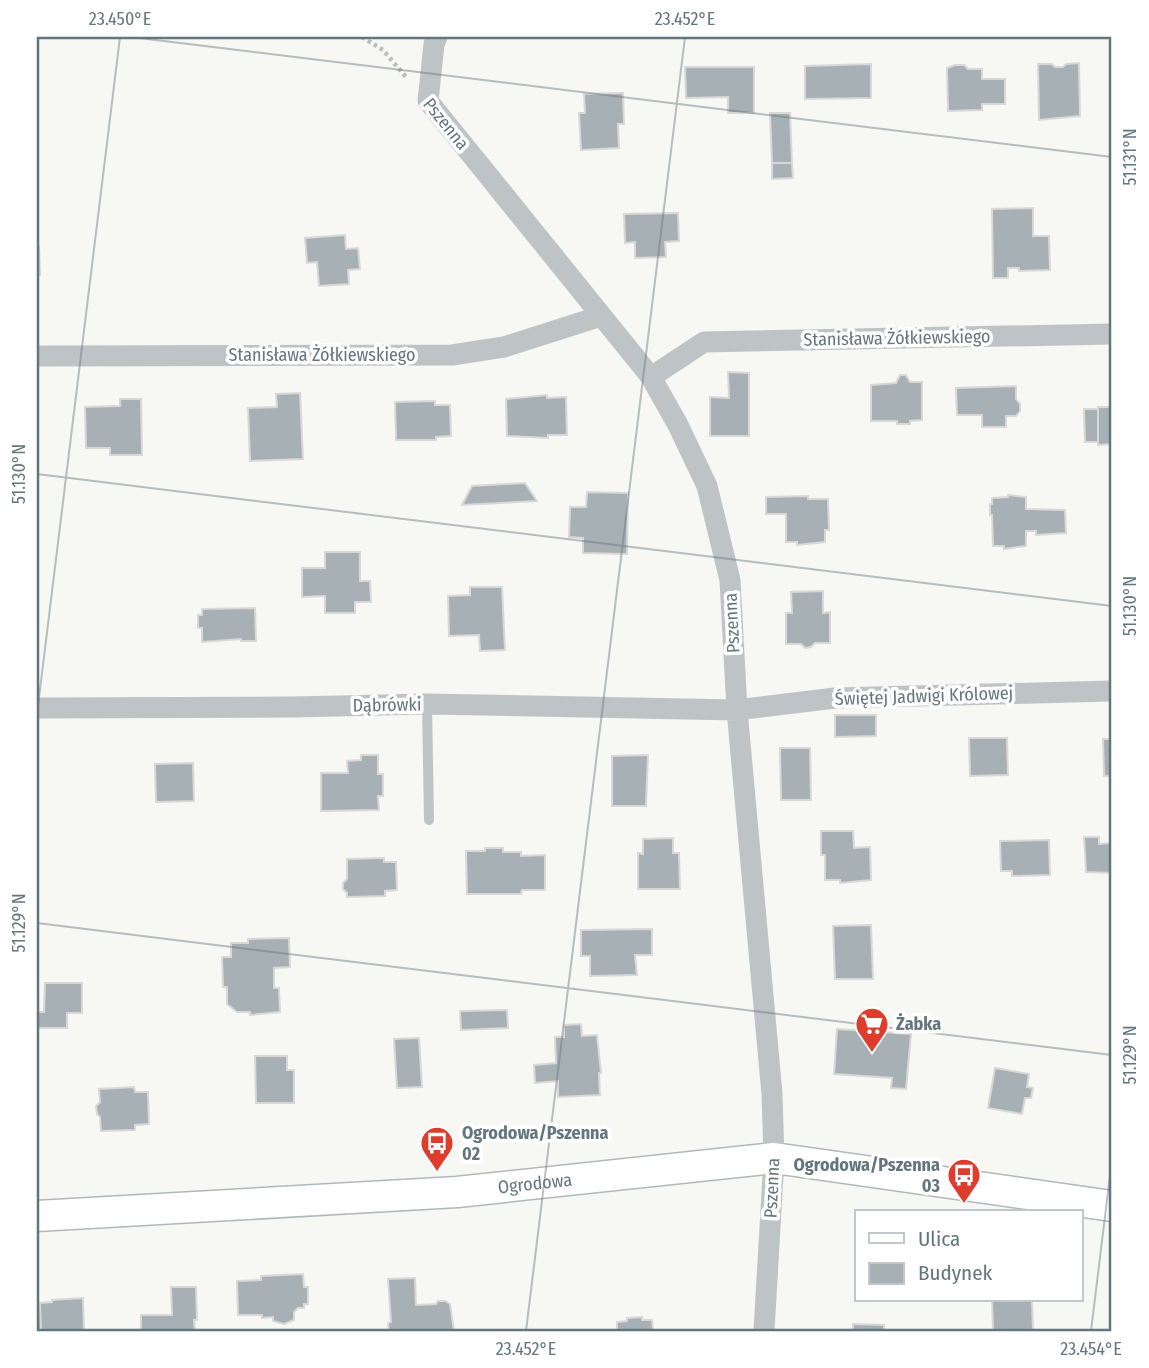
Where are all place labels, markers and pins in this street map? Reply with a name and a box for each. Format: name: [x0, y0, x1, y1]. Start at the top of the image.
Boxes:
supermarket icon: Żabka: [853, 1005, 891, 1054]
place label: Żabka: [896, 1013, 941, 1035]
place label: Ogrodowa/Pszenna 02: [462, 1122, 609, 1165]
bus stop icon: Ogrodowa/Pszenna 02: [418, 1124, 456, 1173]
place label: Ogrodowa/Pszenna 03: [794, 1154, 940, 1197]
bus stop icon: Ogrodowa/Pszenna 03: [945, 1156, 983, 1205]

